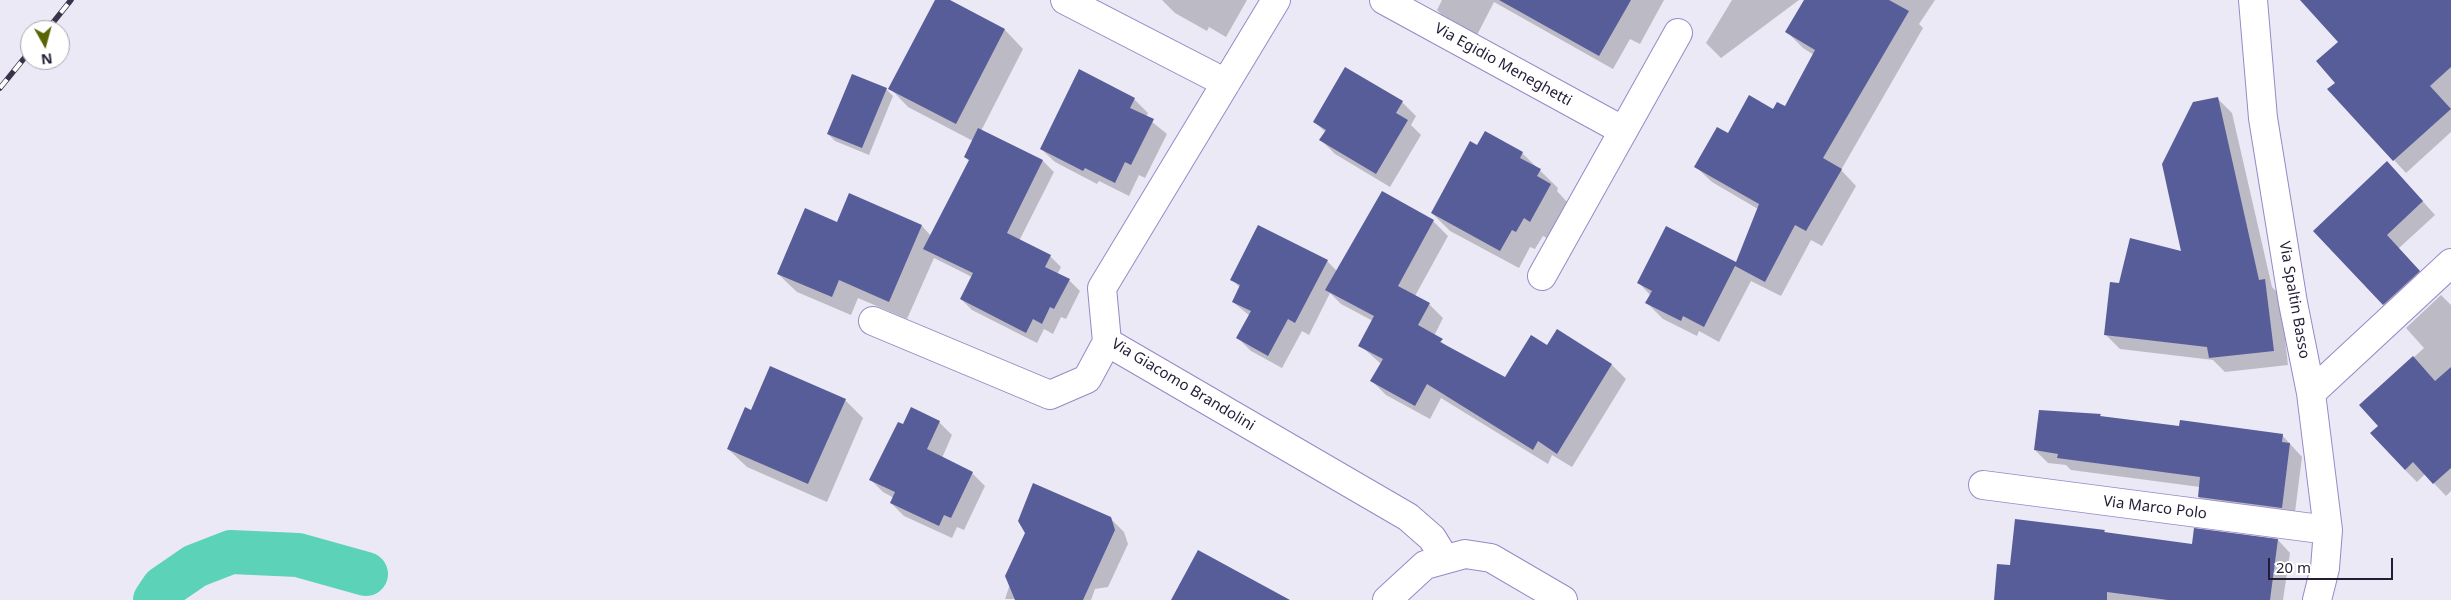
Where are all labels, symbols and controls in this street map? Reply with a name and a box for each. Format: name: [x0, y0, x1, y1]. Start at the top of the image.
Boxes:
north arrow: [20, 20, 70, 70]
street label: Via Egidio Meneghetti: [1431, 20, 1575, 110]
text: N: [40, 49, 54, 70]
street label: Via Spaltin Basso: [2275, 240, 2313, 360]
street label: Via Giacomo Brandolini: [1108, 335, 1258, 435]
street label: Via Marco Polo: [2102, 493, 2208, 523]
scale bar: [2271, 548, 2396, 580]
text: 20 m: [2276, 557, 2311, 577]

